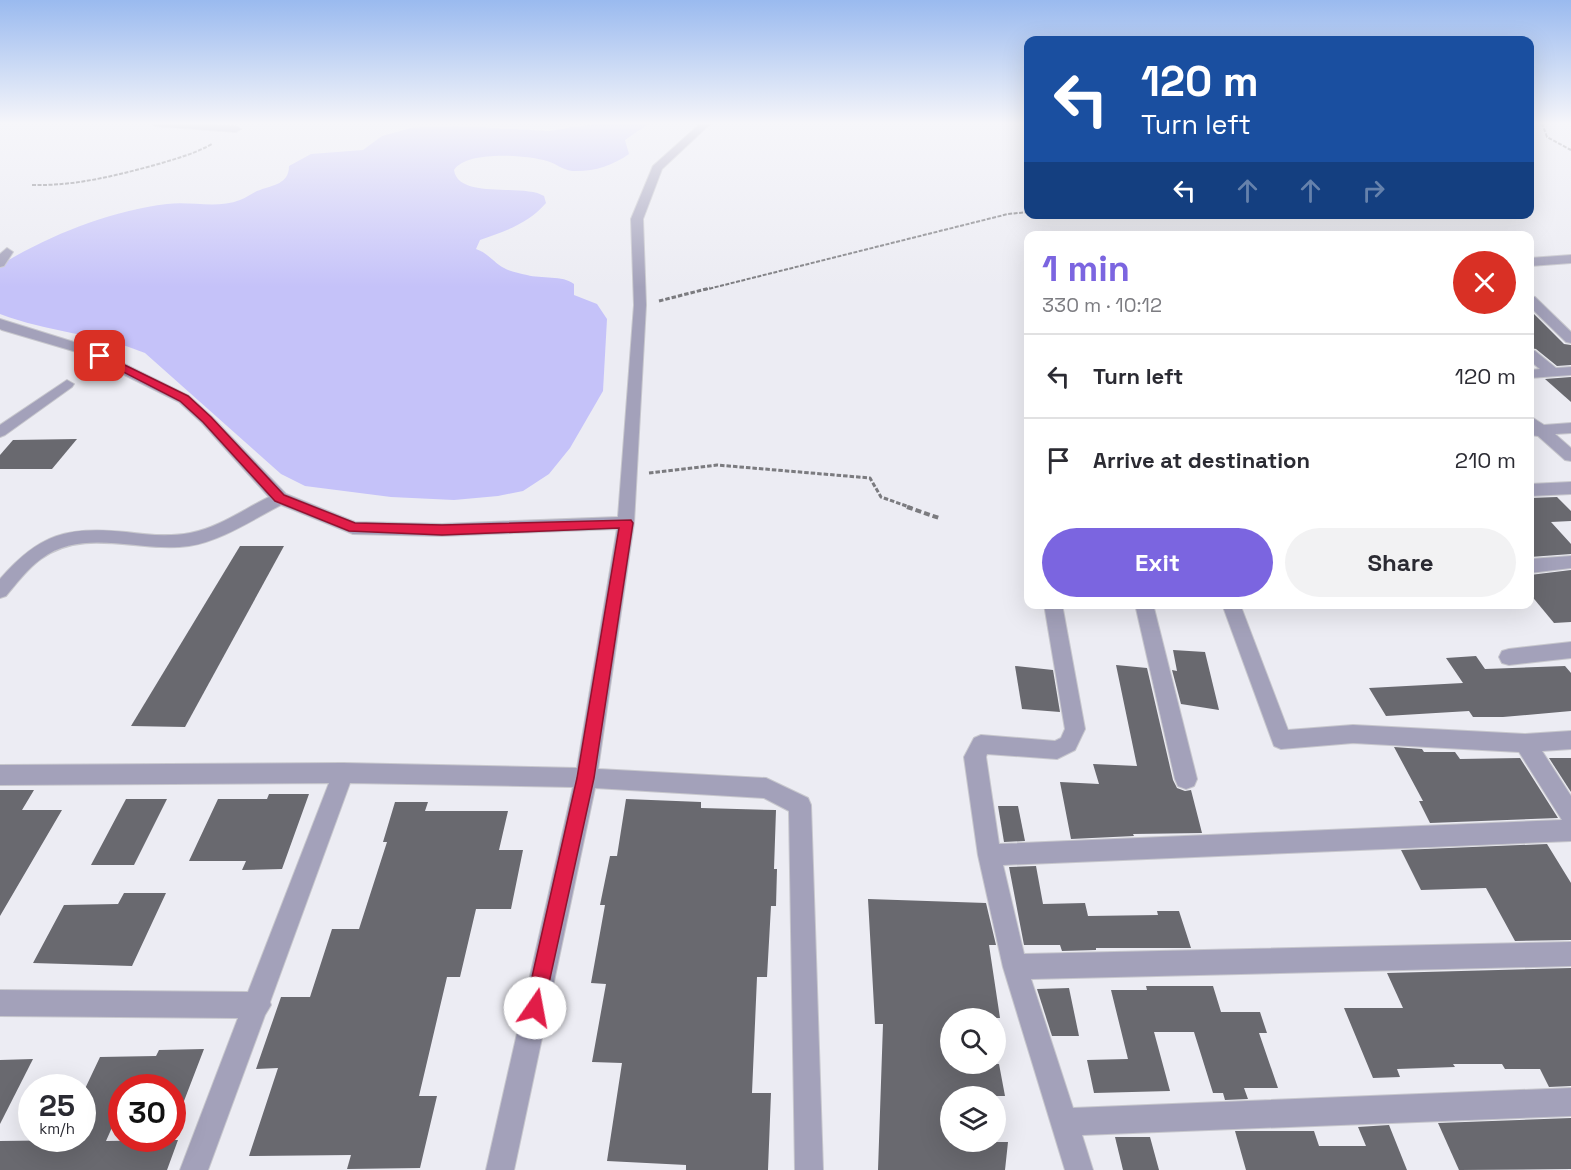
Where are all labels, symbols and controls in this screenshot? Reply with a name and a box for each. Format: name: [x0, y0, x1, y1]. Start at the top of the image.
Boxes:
text: 120 m: [1141, 55, 1259, 108]
icon: left: [1042, 60, 1120, 138]
text: Turn left: [1141, 107, 1251, 142]
icon: left: [1168, 174, 1201, 207]
icon: ahead: [1231, 174, 1264, 207]
icon: ahead: [1294, 174, 1327, 207]
icon: right: [1357, 174, 1390, 207]
text: 1 min: [1042, 246, 1130, 292]
button: close: [1453, 251, 1516, 314]
text: 330 m · 10:12: [1042, 292, 1162, 318]
pin: [74, 330, 125, 381]
icon: arrive: [83, 339, 116, 372]
icon: left: [1042, 360, 1075, 393]
text: Turn left: [1093, 362, 1183, 390]
text: 120 m: [1455, 362, 1516, 390]
icon: arrive: [1042, 444, 1075, 477]
text: Arrive at destination: [1093, 446, 1310, 474]
text: 210 m: [1455, 446, 1516, 474]
button: Exit: [1042, 528, 1273, 597]
button: Share: [1285, 528, 1516, 597]
position arrow: [503, 976, 567, 1040]
map controls: [940, 1008, 1006, 1152]
button: search: [940, 1008, 1006, 1074]
speed limit sign: 30: [108, 1074, 186, 1152]
text: 25: [39, 1086, 75, 1125]
button: layers: [940, 1086, 1006, 1152]
text: km/h: [39, 1119, 75, 1138]

